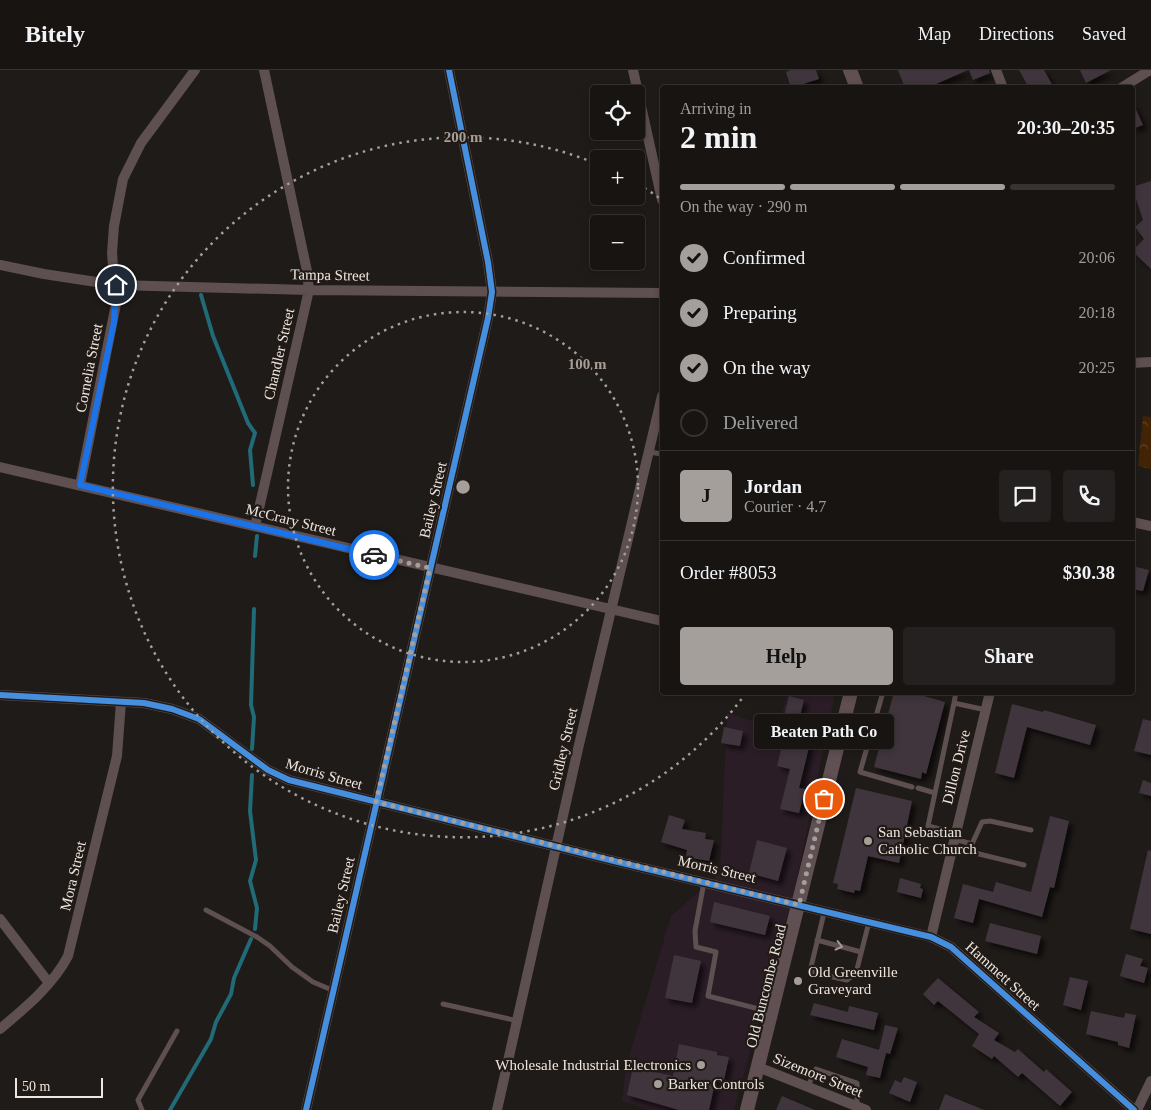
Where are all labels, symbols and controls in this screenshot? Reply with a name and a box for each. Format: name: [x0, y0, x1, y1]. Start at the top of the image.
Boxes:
text: Bitely: [25, 21, 85, 47]
text: Map: [918, 24, 951, 44]
text: Directions: [979, 24, 1054, 44]
text: Saved: [1082, 24, 1126, 44]
map controls: [590, 85, 645, 270]
button: locate: [590, 85, 645, 140]
text: Arriving in: [680, 100, 752, 117]
text: 20:30–20:35: [1017, 117, 1115, 138]
text: 2 min: [680, 119, 757, 155]
text: 200 m: [444, 129, 483, 145]
button: +: [590, 150, 645, 205]
text: On the way · 290 m: [680, 198, 808, 215]
button: −: [590, 215, 645, 270]
icon: check: [680, 244, 708, 272]
text: Confirmed: [723, 247, 805, 268]
text: 20:06: [1079, 249, 1115, 266]
pin: [95, 264, 137, 306]
street label: Tampa Street: [290, 266, 371, 284]
icon: home: [102, 271, 130, 299]
icon: check: [680, 299, 708, 327]
text: Preparing: [723, 302, 797, 323]
text: 20:18: [1079, 304, 1115, 321]
street label: Chandler Street: [261, 306, 298, 401]
street label: Cornelia Street: [73, 321, 106, 414]
icon: check: [680, 354, 708, 382]
text: 100 m: [568, 356, 607, 372]
text: On the way: [723, 357, 811, 378]
text: 20:25: [1079, 359, 1115, 376]
text: Delivered: [723, 412, 798, 433]
street label: Bailey Street: [416, 459, 450, 540]
button: chat: [999, 470, 1051, 522]
button: phone: [1063, 470, 1115, 522]
text: Jordan: [744, 476, 802, 497]
centre of rings: [454, 478, 472, 496]
text: J: [701, 485, 711, 506]
text: Courier · 4.7: [744, 498, 826, 515]
street label: McCrary Street: [244, 501, 339, 539]
courier: [349, 530, 399, 580]
icon: car: [360, 541, 388, 569]
text: Order #8053: [680, 562, 777, 583]
text: $30.38: [1063, 562, 1115, 583]
button: Help: [680, 627, 893, 685]
button: Share: [903, 627, 1115, 685]
street label: Gridley Street: [546, 705, 580, 792]
callout: Beaten Path Co: [754, 714, 894, 749]
text: Beaten Path Co: [771, 723, 877, 740]
street label: Dillon Drive: [939, 728, 973, 806]
street label: Morris Street: [284, 755, 365, 793]
pin: [803, 778, 845, 820]
icon: bag: [810, 785, 838, 813]
place label: San Sebastian Catholic Church: [878, 824, 977, 857]
marker: San Sebastian Catholic Church: [862, 835, 874, 847]
street label: Mora Street: [57, 839, 89, 913]
street label: Morris Street: [676, 852, 758, 886]
street label: Bailey Street: [324, 854, 358, 935]
street label: Old Buncombe Road: [743, 922, 789, 1049]
street label: Hammett Street: [963, 938, 1044, 1014]
one-way arrow: [835, 940, 844, 951]
place label: Old Greenville Graveyard: [808, 964, 898, 997]
marker: Old Greenville Graveyard: [792, 975, 804, 987]
street label: Sizemore Street: [771, 1050, 866, 1101]
place label: Wholesale Industrial Electronics: [495, 1057, 691, 1073]
marker: Wholesale Industrial Electronics: [695, 1059, 707, 1071]
scale bar: [15, 1075, 102, 1098]
place label: Barker Controls: [668, 1076, 764, 1092]
marker: Barker Controls: [652, 1078, 664, 1090]
text: 50 m: [22, 1079, 50, 1094]

